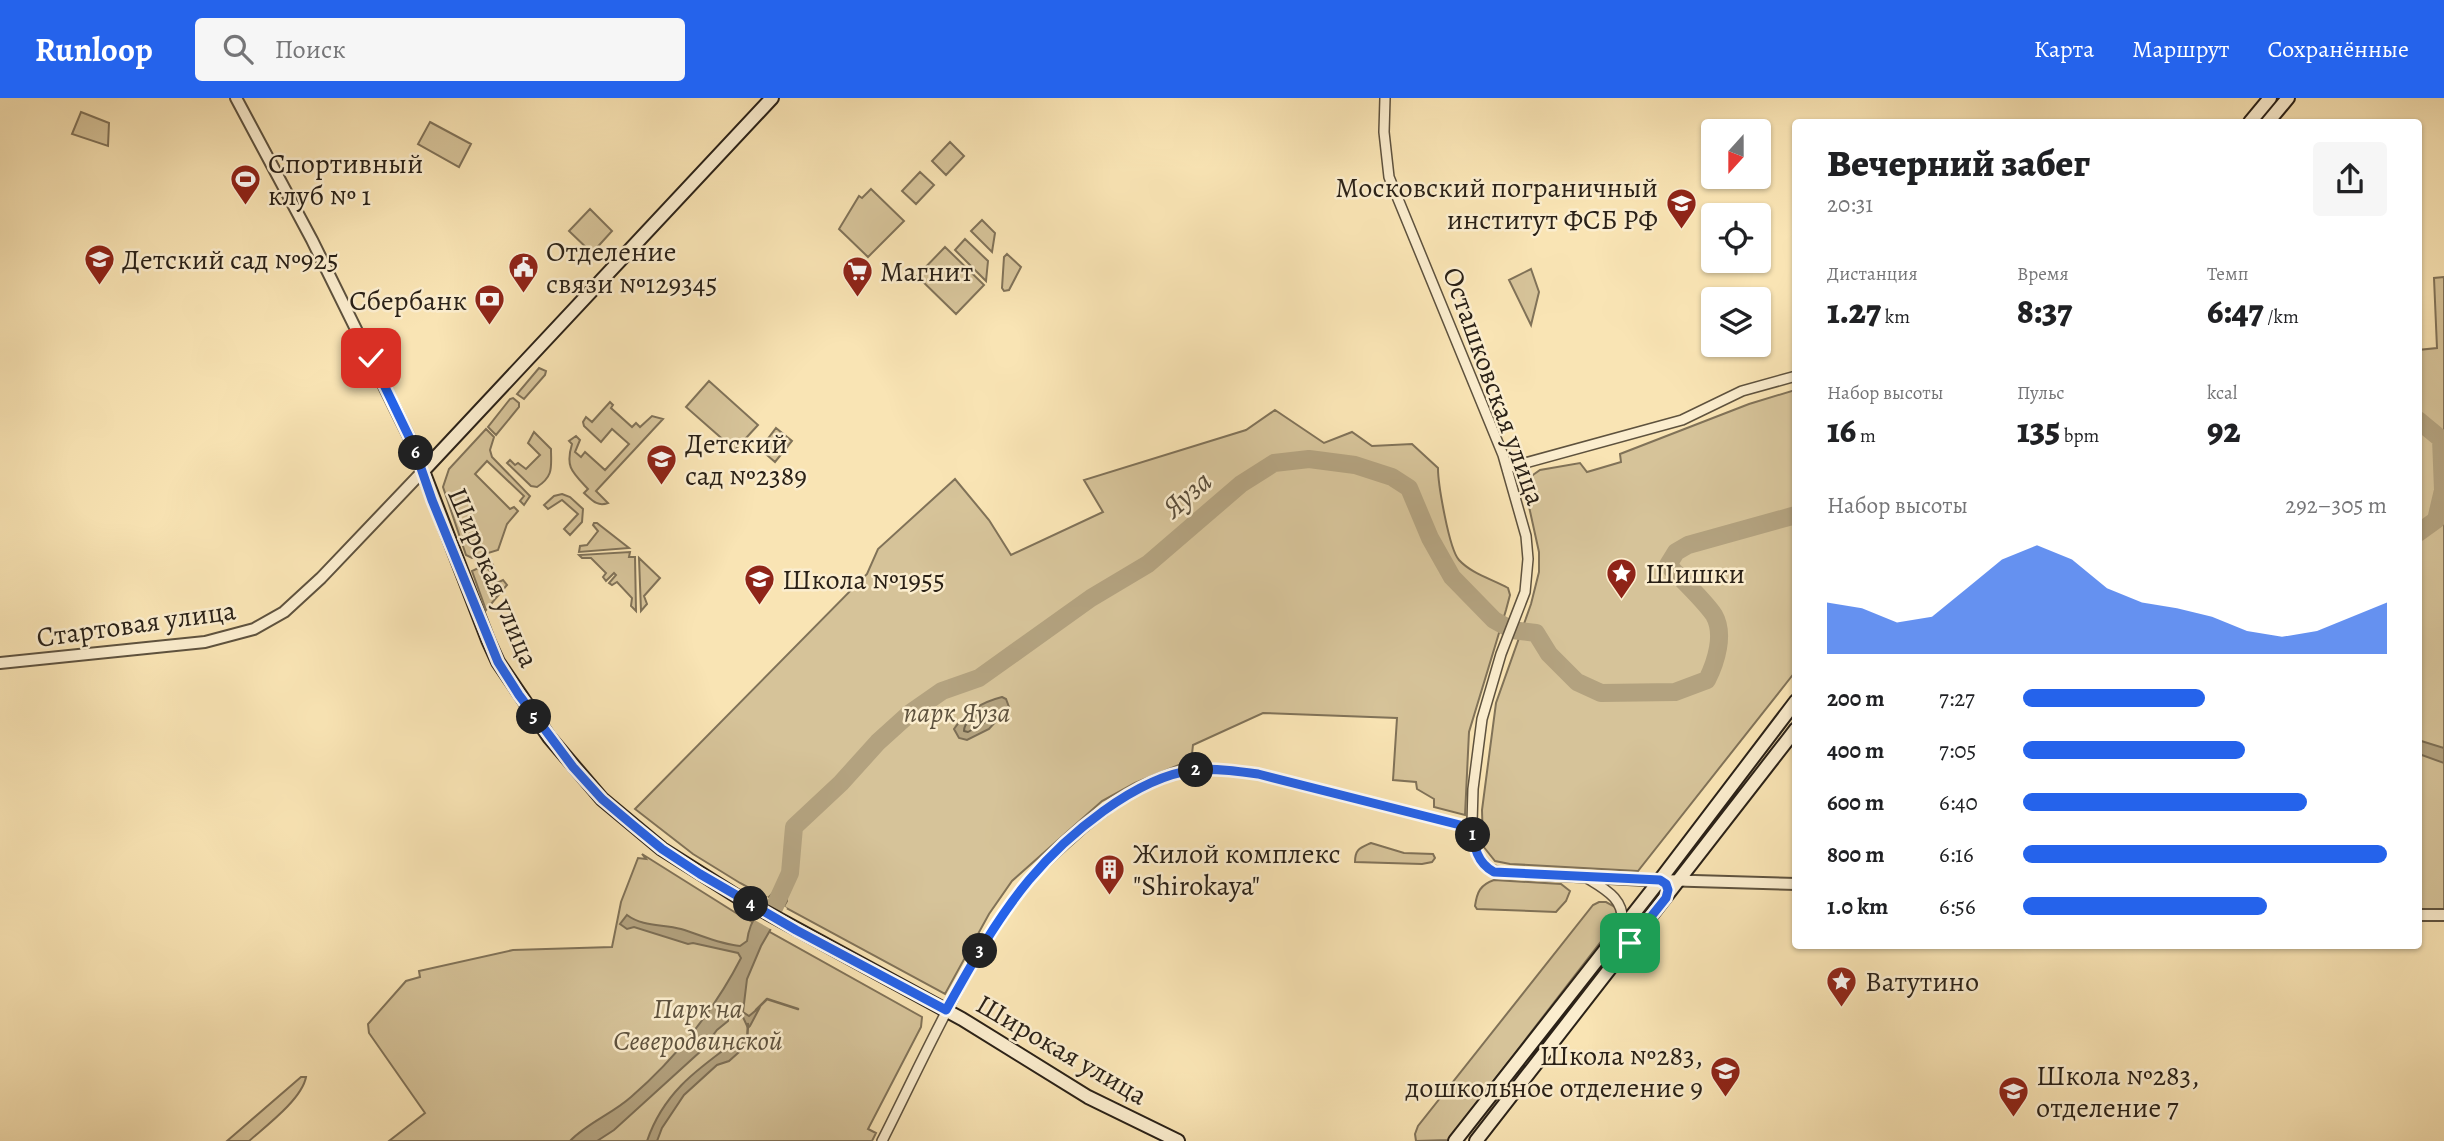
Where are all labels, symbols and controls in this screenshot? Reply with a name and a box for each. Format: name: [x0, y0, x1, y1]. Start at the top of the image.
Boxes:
search box: [195, 18, 685, 81]
text: Runloop: [35, 27, 153, 72]
icon: search: [219, 30, 257, 68]
text: Поиск: [275, 32, 346, 67]
text: Карта: [2034, 33, 2094, 65]
text: Маршрут: [2132, 33, 2230, 65]
text: Сохранённые: [2268, 33, 2409, 65]
north arrow: [1701, 119, 1771, 189]
map controls: [1701, 119, 1771, 357]
text: Вечерний забег: [1827, 137, 2090, 189]
button: share: [2313, 142, 2387, 216]
place label: Спортивный клуб № 1: [268, 145, 423, 215]
sports icon: Спортивный клуб № 1: [228, 162, 262, 206]
place label: Московский пограничный институт ФСБ РФ: [1335, 169, 1658, 239]
school or university icon: Московский пограничный институт ФСБ РФ: [1664, 186, 1698, 230]
text: 20:31: [1827, 189, 1873, 220]
button: locate: [1701, 203, 1771, 273]
place label: Отделение связи №129345: [546, 233, 718, 303]
place label: Детский сад №925: [122, 241, 339, 279]
school or university icon: Детский сад №925: [82, 242, 116, 286]
public building icon: Отделение связи №129345: [506, 250, 540, 294]
place label: Магнит: [880, 253, 973, 291]
supermarket icon: Магнит: [840, 254, 874, 298]
text: Дистанция: [1827, 261, 1918, 287]
text: Время: [2017, 261, 2069, 287]
text: Темп: [2207, 261, 2248, 287]
street label: Осташковская улица: [1433, 262, 1555, 511]
place label: Сбербанк: [349, 282, 467, 320]
bank icon: Сбербанк: [473, 283, 507, 327]
button: layers: [1701, 287, 1771, 357]
text: 1.27: [1827, 287, 1881, 335]
text: 8:37: [2017, 287, 2072, 335]
text: 6:47: [2207, 287, 2264, 335]
text: km: [1881, 304, 1910, 330]
text: /km: [2264, 304, 2299, 330]
pin: [341, 328, 401, 388]
icon: check: [352, 339, 390, 377]
text: Набор высоты: [1827, 380, 1943, 406]
text: Пульс: [2017, 380, 2065, 406]
text: kcal: [2207, 380, 2237, 406]
text: 16: [1827, 406, 1856, 454]
text: 135: [2017, 406, 2060, 454]
text: 92: [2207, 406, 2240, 454]
text: m: [1856, 423, 1876, 449]
text: bpm: [2060, 423, 2099, 449]
place label: Детский сад №2389: [685, 425, 807, 495]
pin: 6: [398, 436, 434, 470]
text: 6: [411, 439, 420, 465]
school or university icon: Детский сад №2389: [645, 442, 679, 486]
water label: Яуза: [1153, 461, 1220, 527]
street label: Широкая улица: [438, 481, 548, 673]
text: Набор высоты: [1827, 490, 1968, 521]
text: 292–305 m: [2285, 490, 2387, 521]
place label: Шишки: [1645, 555, 1745, 593]
place icon: Шишки: [1605, 556, 1639, 600]
place label: Школа №1955: [782, 561, 945, 599]
school or university icon: Школа №1955: [742, 562, 776, 606]
street label: Стартовая улица: [34, 591, 238, 657]
text: 200 m: [1827, 683, 1885, 714]
text: 7:27: [1939, 683, 1975, 714]
park label: парк Яуза: [903, 694, 1011, 732]
pin: 5: [516, 700, 552, 734]
text: 5: [529, 703, 538, 729]
text: 400 m: [1827, 735, 1884, 766]
text: 7:05: [1939, 735, 1976, 766]
pin: 2: [1178, 752, 1214, 788]
text: 2: [1191, 756, 1200, 782]
text: 600 m: [1827, 787, 1884, 818]
text: 6:40: [1939, 787, 1978, 818]
pin: 1: [1456, 818, 1490, 852]
text: 1: [1469, 821, 1476, 847]
place label: Жилой комплекс "Shirokaya": [1133, 835, 1341, 905]
text: 800 m: [1827, 839, 1884, 870]
text: 6:16: [1939, 839, 1974, 870]
building icon: Жилой комплекс "Shirokaya": [1093, 852, 1127, 896]
pin: 4: [734, 886, 768, 922]
text: 4: [746, 890, 755, 916]
text: 1.0 km: [1827, 891, 1888, 922]
text: 6:56: [1939, 891, 1976, 922]
pin: [1600, 913, 1660, 973]
icon: arrive: [1611, 924, 1649, 962]
pin: 3: [962, 934, 998, 968]
text: 3: [975, 937, 984, 963]
place label: Ватутино: [1865, 963, 1979, 1001]
place icon: Ватутино: [1825, 964, 1859, 1008]
street label: Широкая улица: [969, 985, 1154, 1114]
park label: Парк на Северодвинской: [613, 990, 783, 1060]
place label: Школа №283, дошкольное отделение 9: [1405, 1037, 1703, 1107]
school or university icon: Школа №283, дошкольное отделение 9: [1709, 1054, 1743, 1098]
place label: Школа №283, отделение 7: [2036, 1057, 2199, 1127]
school or university icon: Школа №283, отделение 7: [1996, 1074, 2030, 1118]

